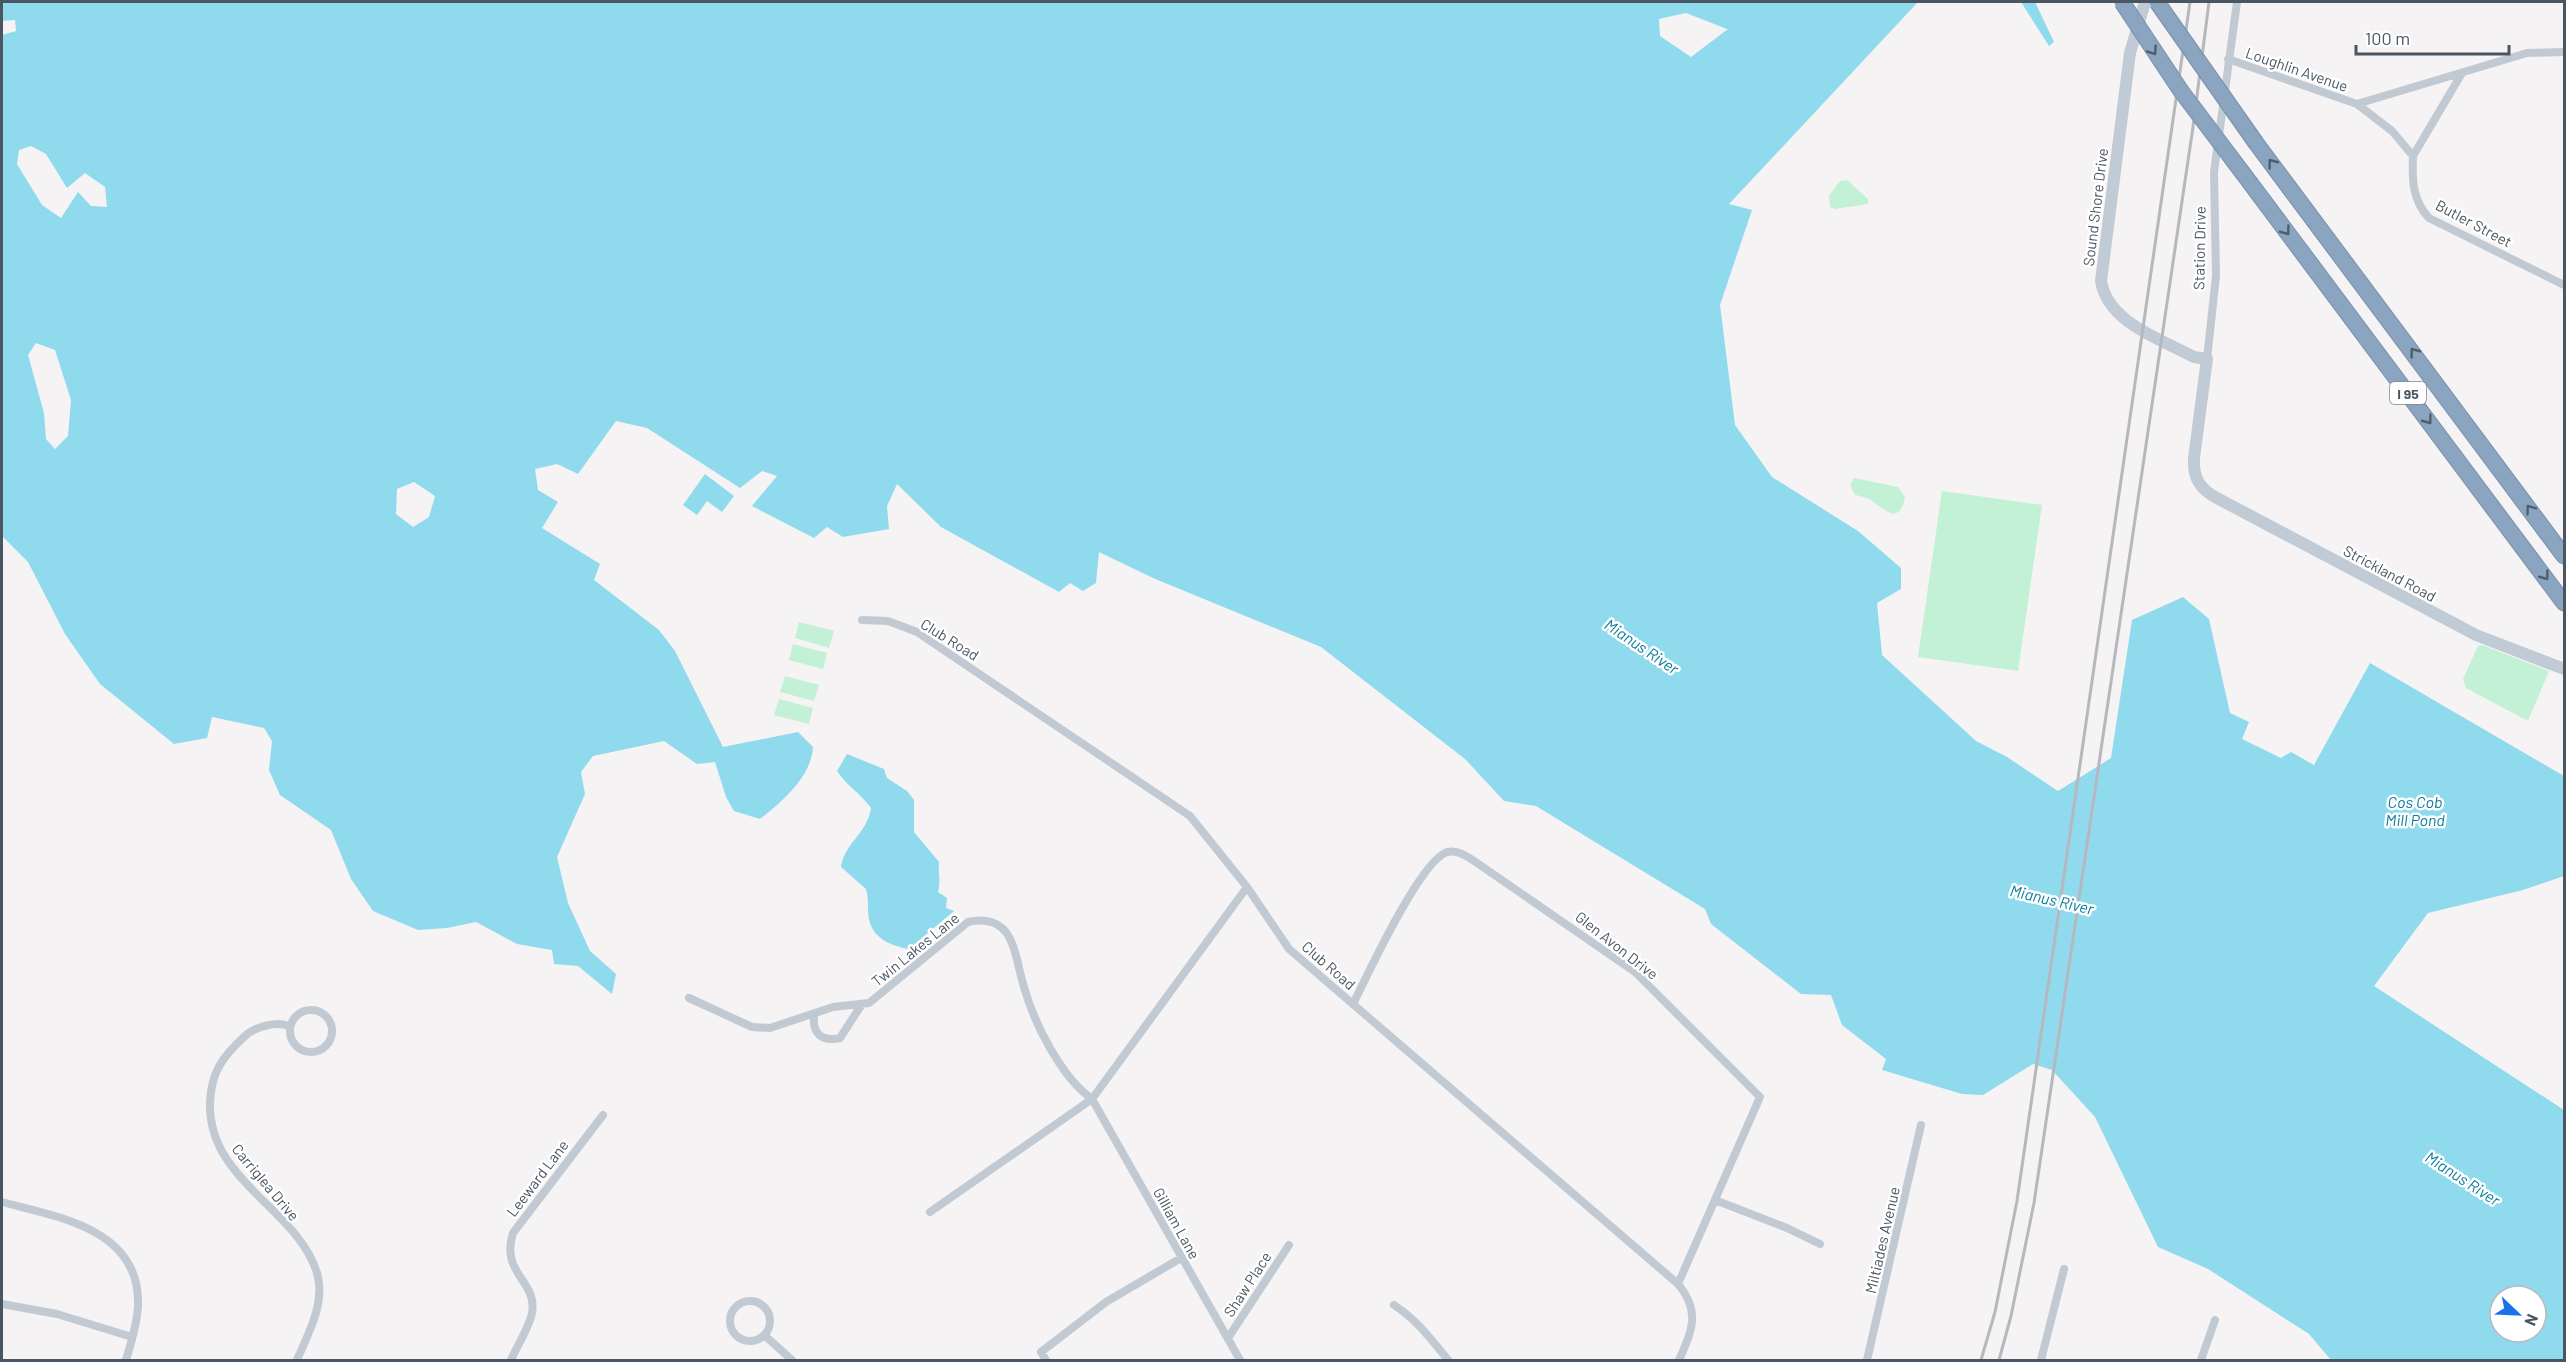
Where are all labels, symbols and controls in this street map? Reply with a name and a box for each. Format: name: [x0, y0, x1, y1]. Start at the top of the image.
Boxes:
scale bar: [2356, 18, 2509, 56]
text: 100 m: [2365, 27, 2410, 49]
street label: Loughlin Avenue: [2244, 43, 2350, 95]
one-way arrow: [2146, 44, 2157, 55]
street label: Sound Shore Drive: [2079, 147, 2111, 267]
one-way arrow: [2268, 158, 2279, 169]
street label: Butler Street: [2433, 195, 2515, 251]
street label: Station Drive: [2189, 206, 2209, 290]
one-way arrow: [2279, 224, 2290, 235]
one-way arrow: [2410, 348, 2421, 359]
road number: I 95: [2390, 382, 2426, 404]
one-way arrow: [2421, 414, 2432, 425]
one-way arrow: [2526, 504, 2537, 515]
street label: Strickland Road: [2341, 541, 2439, 605]
one-way arrow: [2538, 570, 2549, 581]
street label: Club Road: [918, 614, 982, 664]
water label: Mianus River: [1601, 614, 1684, 678]
water label: Cos Cob Mill Pond: [2385, 792, 2445, 829]
water label: Mianus River: [2008, 880, 2097, 918]
street label: Glen Avon Drive: [1572, 907, 1662, 983]
street label: Twin Lakes Lane: [868, 908, 962, 990]
street label: Club Road: [1299, 937, 1359, 993]
street label: Leeward Lane: [502, 1136, 572, 1220]
street label: Carriglea Drive: [229, 1140, 303, 1224]
water label: Mianus River: [2422, 1147, 2505, 1210]
street label: Gilliam Lane: [1150, 1184, 1204, 1262]
street label: Miltiades Avenue: [1861, 1185, 1903, 1295]
street label: Shaw Place: [1219, 1248, 1275, 1320]
north arrow: [2488, 1284, 2548, 1344]
text: N: [2521, 1311, 2543, 1329]

